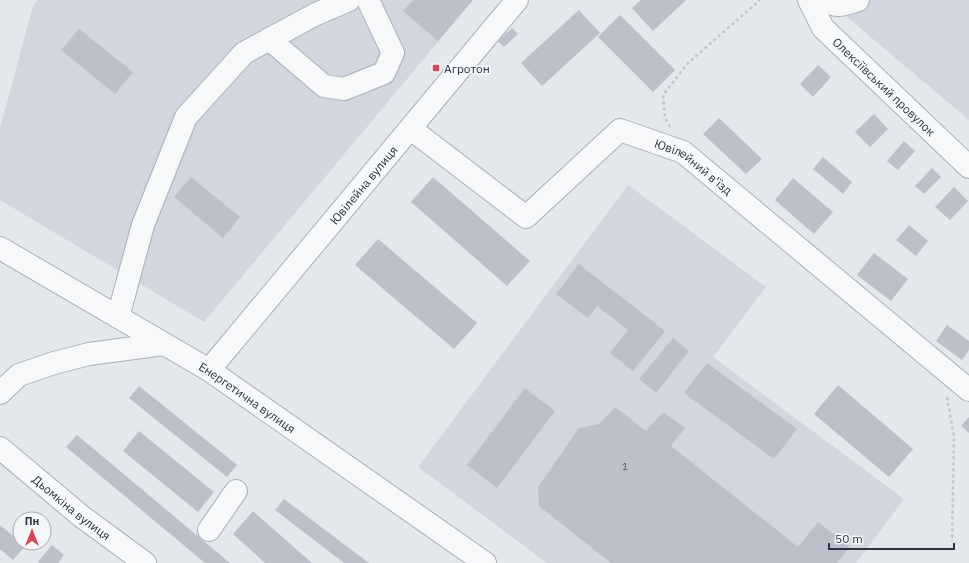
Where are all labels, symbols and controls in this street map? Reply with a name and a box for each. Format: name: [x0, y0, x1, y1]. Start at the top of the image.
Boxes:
street label: Олексіївський провулок: [830, 34, 939, 139]
place label: Агротон: [444, 61, 490, 76]
marker: Агротон: [431, 63, 441, 73]
street label: Ювілейний в'їзд: [653, 135, 736, 198]
street label: Ювілейна вулиця: [326, 142, 400, 227]
street label: Енергетична вулиця: [196, 358, 299, 436]
house number: 1: [622, 460, 628, 473]
street label: Дьомкіна вулиця: [30, 471, 114, 543]
north arrow: [12, 511, 52, 551]
text: Пн: [25, 514, 39, 528]
scale bar: [829, 525, 954, 551]
text: 50 m: [835, 531, 863, 546]

